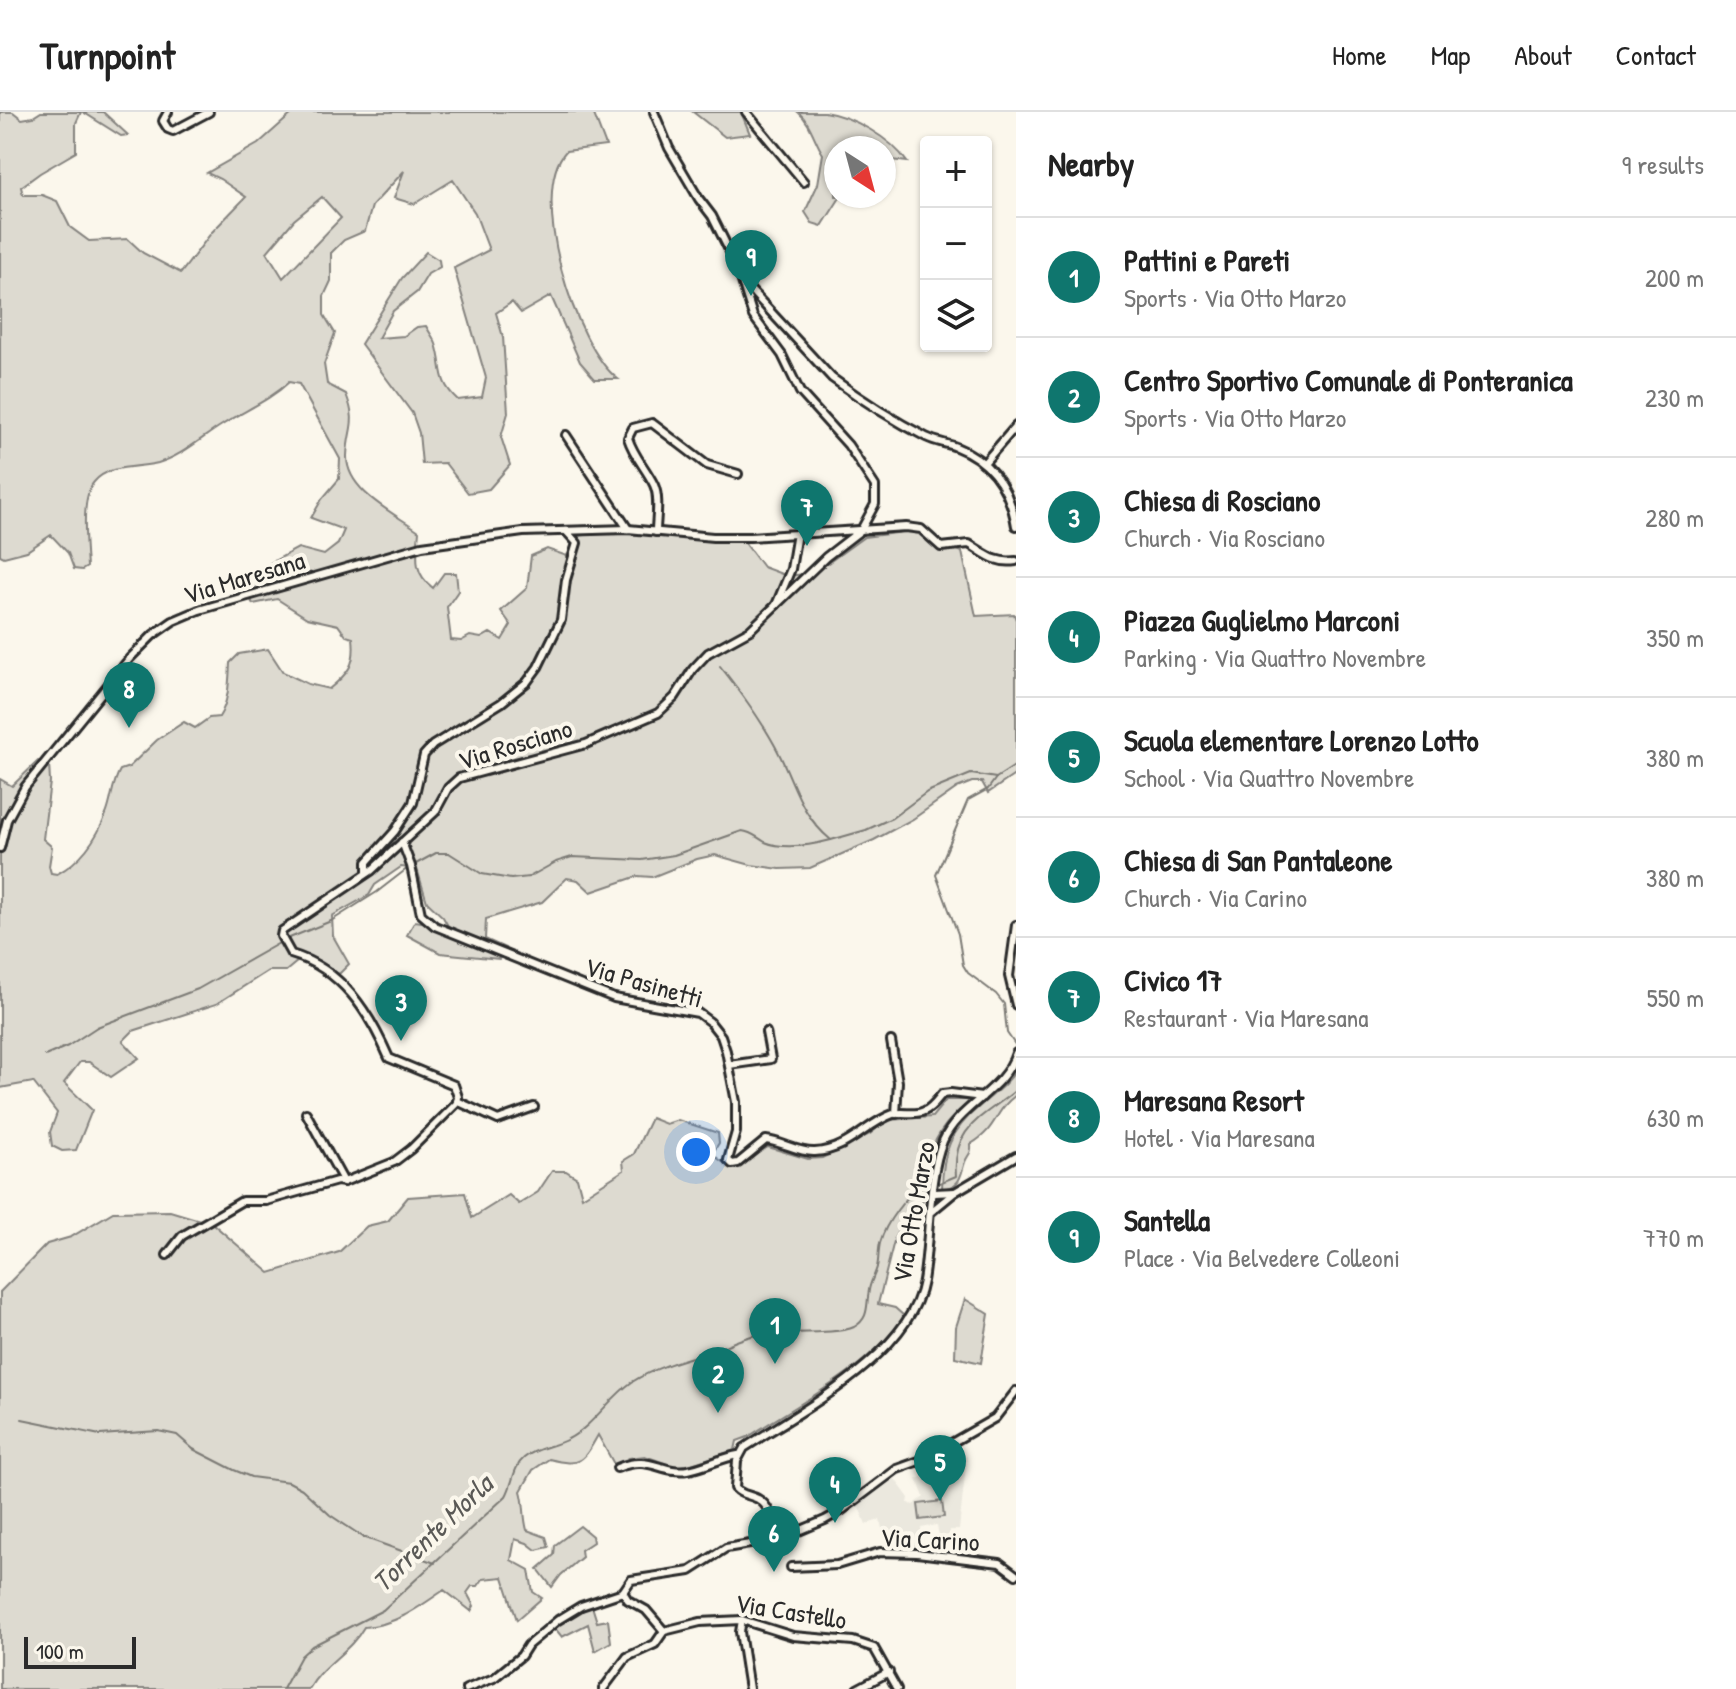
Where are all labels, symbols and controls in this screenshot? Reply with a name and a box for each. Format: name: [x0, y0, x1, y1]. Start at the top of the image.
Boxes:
text: Turnpoint: [40, 29, 175, 81]
text: Home: [1332, 36, 1387, 74]
text: Map: [1431, 36, 1470, 74]
text: About: [1514, 36, 1572, 74]
text: Contact: [1616, 36, 1696, 74]
north arrow: [824, 136, 896, 208]
map controls: [920, 136, 992, 352]
button: +: [920, 136, 992, 208]
text: Nearby: [1048, 141, 1134, 187]
text: 9 results: [1622, 147, 1704, 182]
button: −: [920, 208, 992, 280]
pin: 9: [725, 230, 777, 296]
text: Pattini e Pareti: [1124, 240, 1290, 280]
text: 1: [1069, 260, 1079, 295]
text: 200 m: [1645, 260, 1704, 295]
button: layers: [920, 280, 992, 352]
text: Sports · Via Otto Marzo: [1124, 280, 1346, 315]
text: Centro Sportivo Comunale di Ponteranica: [1124, 360, 1573, 400]
text: 2: [1068, 380, 1080, 415]
text: 230 m: [1645, 380, 1704, 415]
text: Sports · Via Otto Marzo: [1124, 400, 1346, 435]
pin: 7: [781, 480, 833, 546]
text: Chiesa di Rosciano: [1124, 480, 1320, 520]
text: 3: [1068, 500, 1080, 535]
text: 280 m: [1645, 500, 1704, 535]
text: Church · Via Rosciano: [1124, 520, 1325, 555]
street label: Via Maresana: [179, 542, 309, 612]
text: Piazza Guglielmo Marconi: [1124, 600, 1400, 640]
text: 4: [1069, 620, 1079, 655]
text: 350 m: [1646, 620, 1704, 655]
text: Parking · Via Quattro Novembre: [1124, 640, 1426, 675]
pin: 8: [103, 662, 155, 728]
street label: Via Rosciano: [454, 710, 576, 778]
text: Scuola elementare Lorenzo Lotto: [1124, 720, 1478, 760]
text: 5: [1069, 740, 1080, 775]
text: 380 m: [1646, 740, 1704, 775]
text: School · Via Quattro Novembre: [1124, 760, 1414, 795]
text: Chiesa di San Pantaleone: [1124, 840, 1393, 880]
text: 6: [1069, 860, 1079, 895]
text: 380 m: [1646, 860, 1704, 895]
text: Church · Via Carino: [1124, 880, 1307, 915]
street label: Via Pasinetti: [581, 949, 707, 1015]
text: Civico 17: [1124, 960, 1222, 1000]
pin: 3: [375, 975, 427, 1041]
text: 7: [1068, 980, 1080, 1015]
text: 550 m: [1647, 980, 1704, 1015]
text: Restaurant · Via Maresana: [1124, 1000, 1369, 1035]
text: Maresana Resort: [1124, 1080, 1304, 1120]
text: 8: [1068, 1100, 1080, 1135]
text: 630 m: [1647, 1100, 1704, 1135]
text: Hotel · Via Maresana: [1124, 1120, 1315, 1155]
your location: [676, 1132, 716, 1172]
street label: Via Otto Marzo: [883, 1139, 943, 1285]
text: Santella: [1124, 1200, 1210, 1240]
text: 9: [1069, 1220, 1079, 1255]
text: 770 m: [1643, 1220, 1704, 1255]
text: Place · Via Belvedere Colleoni: [1124, 1240, 1400, 1275]
pin: 1: [749, 1298, 801, 1364]
pin: 2: [692, 1347, 744, 1413]
pin: 5: [914, 1435, 966, 1501]
pin: 4: [809, 1457, 861, 1523]
water label: Torrente Morla: [363, 1464, 503, 1600]
pin: 6: [748, 1506, 800, 1572]
street label: Via Carino: [880, 1519, 980, 1559]
street label: Via Castello: [733, 1585, 849, 1637]
scale bar: [24, 1633, 136, 1669]
text: 100 m: [36, 1636, 84, 1666]

